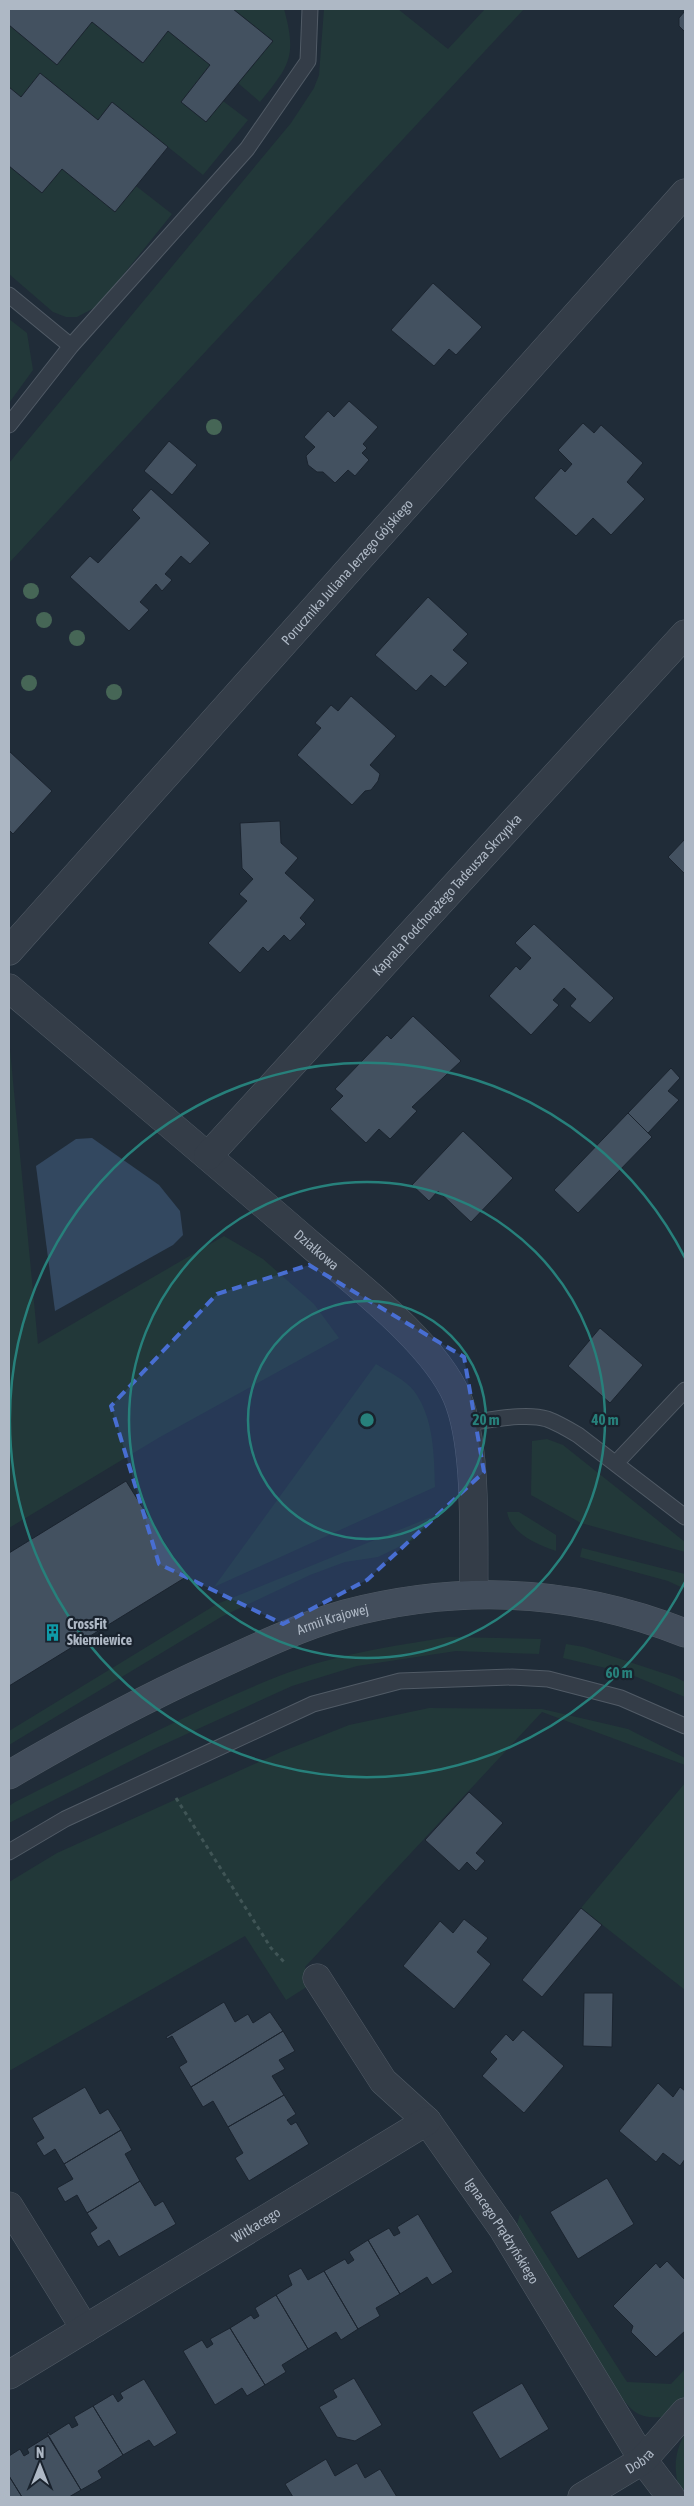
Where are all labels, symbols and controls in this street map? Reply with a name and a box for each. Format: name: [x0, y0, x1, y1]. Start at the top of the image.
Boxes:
street label: Porucznika Juliana Jerzego Gójskiego: [278, 496, 416, 648]
street label: Kaprala Podchorążego Tadeusza Skrzypka: [369, 811, 525, 979]
street label: Działkowa: [291, 1226, 342, 1273]
centre of rings: [358, 1411, 376, 1429]
text: 20 m: [473, 1411, 500, 1428]
text: 40 m: [591, 1411, 619, 1428]
street label: Armii Krajowej: [294, 1601, 370, 1638]
place label: CrossFit Skierniewice: [67, 1616, 132, 1648]
building icon: CrossFit Skierniewice: [43, 1622, 63, 1642]
text: 60 m: [606, 1664, 633, 1681]
street label: Ignacego Prądzyńskiego: [462, 2175, 542, 2287]
street label: Witkacego: [229, 2204, 283, 2246]
north arrow: [15, 2441, 65, 2491]
text: N: [36, 2445, 44, 2461]
street label: Dobra: [623, 2445, 657, 2477]

